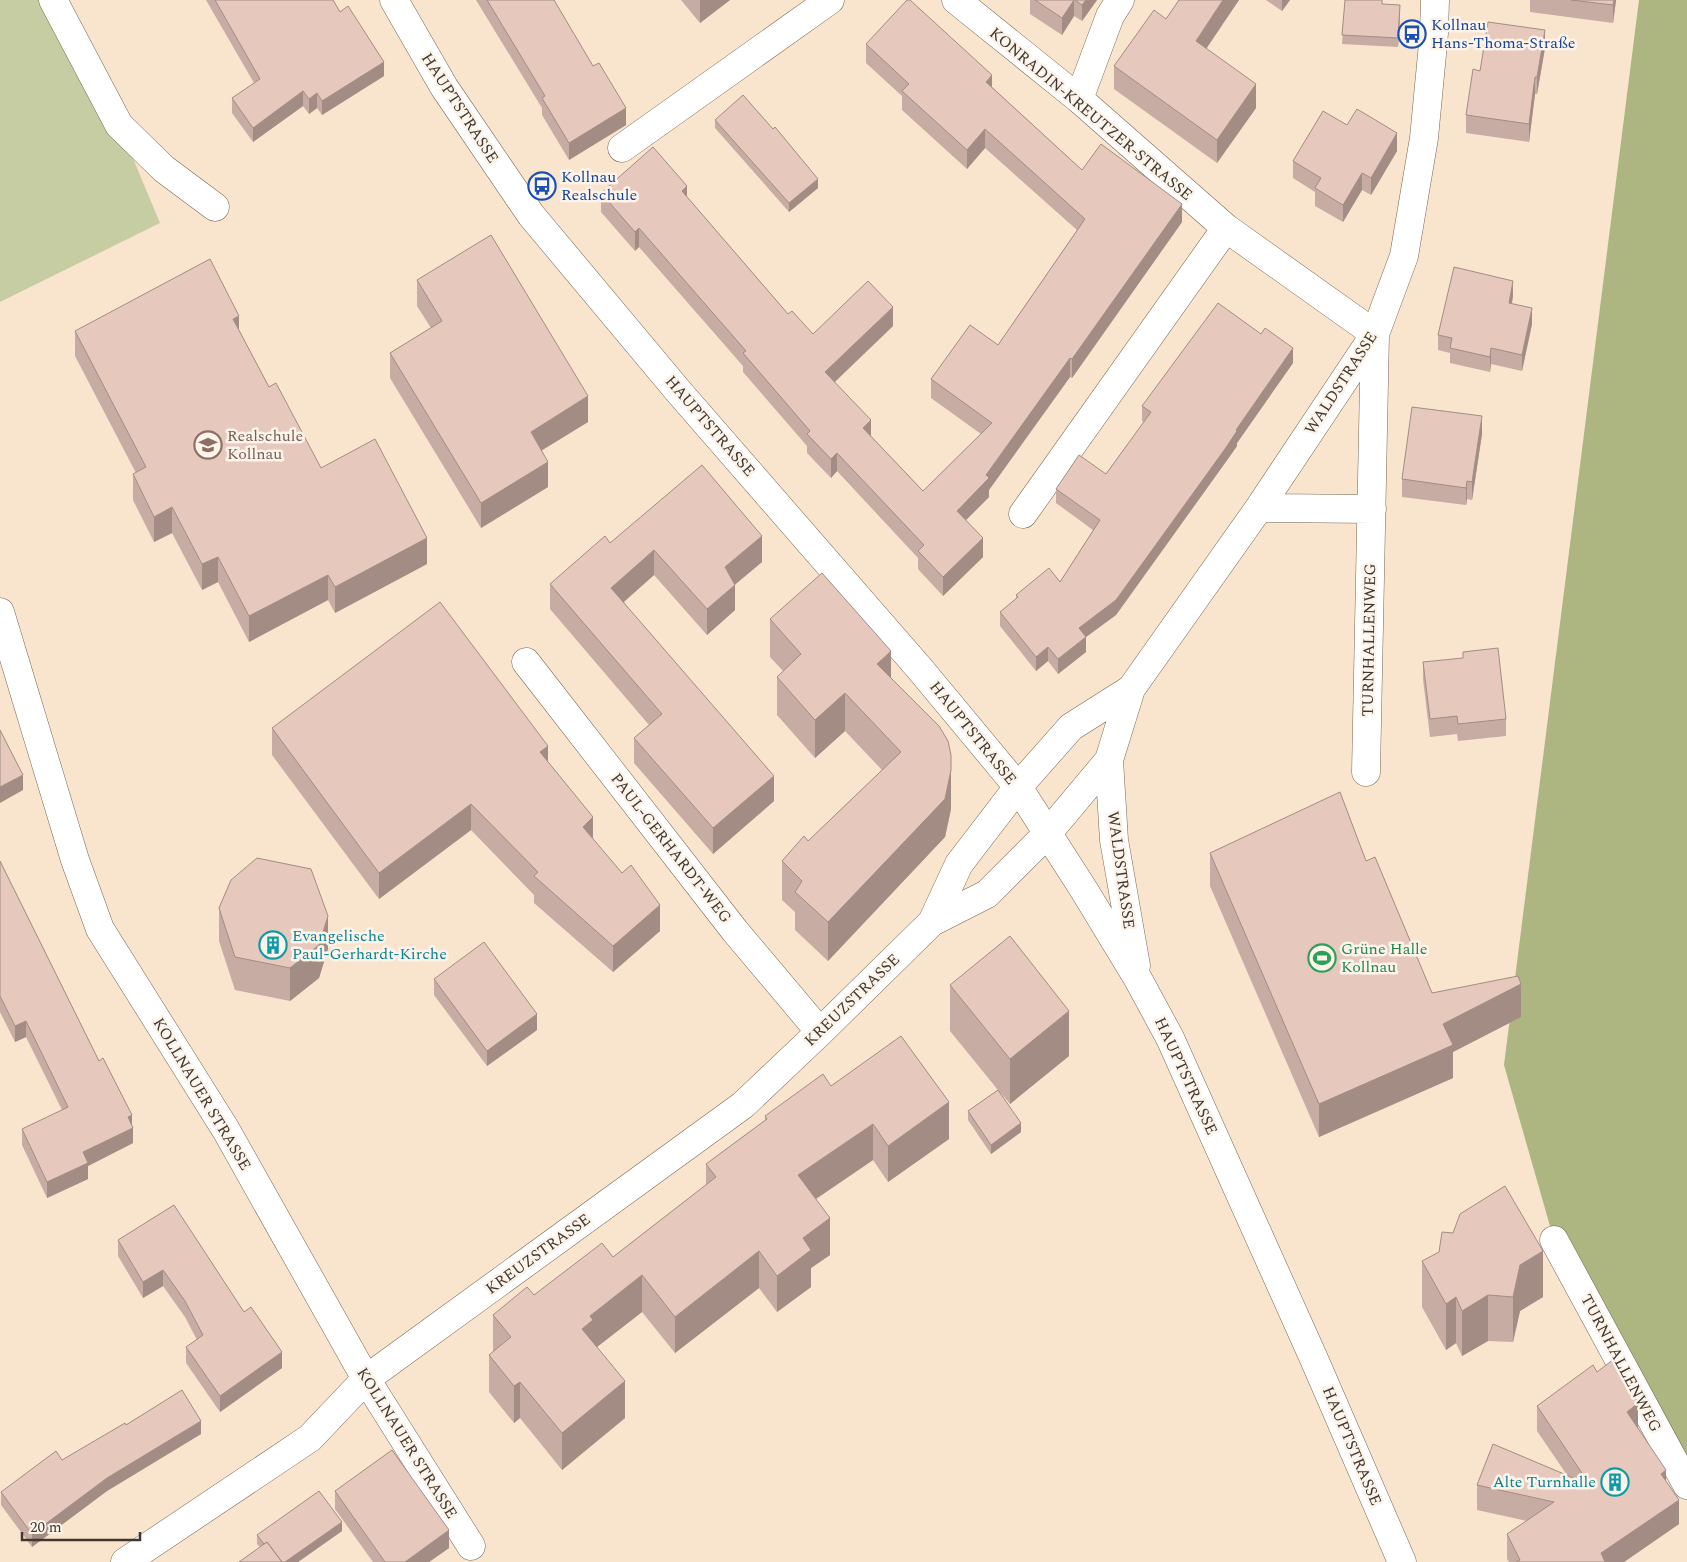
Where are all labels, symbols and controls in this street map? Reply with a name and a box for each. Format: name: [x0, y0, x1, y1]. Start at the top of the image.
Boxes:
place label: Kollnau Hans-Thoma-Straße: [1431, 13, 1576, 55]
bus stop icon: Kollnau Hans-Thoma-Straße: [1397, 19, 1427, 49]
street label: KONRADIN-KREUTZER-STRASSE: [984, 22, 1198, 206]
street label: HAUPTSTRASSE: [415, 48, 505, 168]
place label: Kollnau Realschule: [561, 165, 637, 207]
bus stop icon: Kollnau Realschule: [527, 171, 557, 201]
street label: WALDSTRASSE: [1299, 327, 1383, 439]
street label: HAUPTSTRASSE: [659, 370, 761, 482]
place label: Realschule Kollnau: [227, 424, 303, 466]
school or university icon: Realschule Kollnau: [193, 430, 223, 460]
street label: TURNHALLENWEG: [1356, 563, 1382, 717]
street label: HAUPTSTRASSE: [924, 676, 1022, 790]
street label: PAUL-GERHARDT-WEG: [605, 768, 737, 928]
street label: WALDSTRASSE: [1101, 810, 1141, 930]
place label: Evangelische Paul-Gerhardt-Kirche: [292, 924, 447, 966]
building icon: Evangelische Paul-Gerhardt-Kirche: [258, 930, 288, 960]
place label: Grüne Halle Kollnau: [1341, 937, 1428, 979]
sports icon: Grüne Halle Kollnau: [1307, 943, 1337, 973]
street label: KREUZSTRASSE: [799, 948, 905, 1052]
street label: KOLLNAUER STRASSE: [147, 1013, 257, 1175]
street label: HAUPTSTRASSE: [1148, 1013, 1224, 1139]
street label: KREUZSTRASSE: [480, 1208, 596, 1300]
street label: TURNHALLENWEG: [1574, 1290, 1668, 1436]
street label: KOLLNAUER STRASSE: [351, 1363, 463, 1523]
street label: HAUPTSTRASSE: [1316, 1383, 1388, 1509]
building icon: Alte Turnhalle: [1600, 1467, 1630, 1497]
place label: Alte Turnhalle: [1493, 1470, 1596, 1494]
scale bar: [22, 1510, 140, 1542]
text: 20 m: [30, 1516, 62, 1539]

